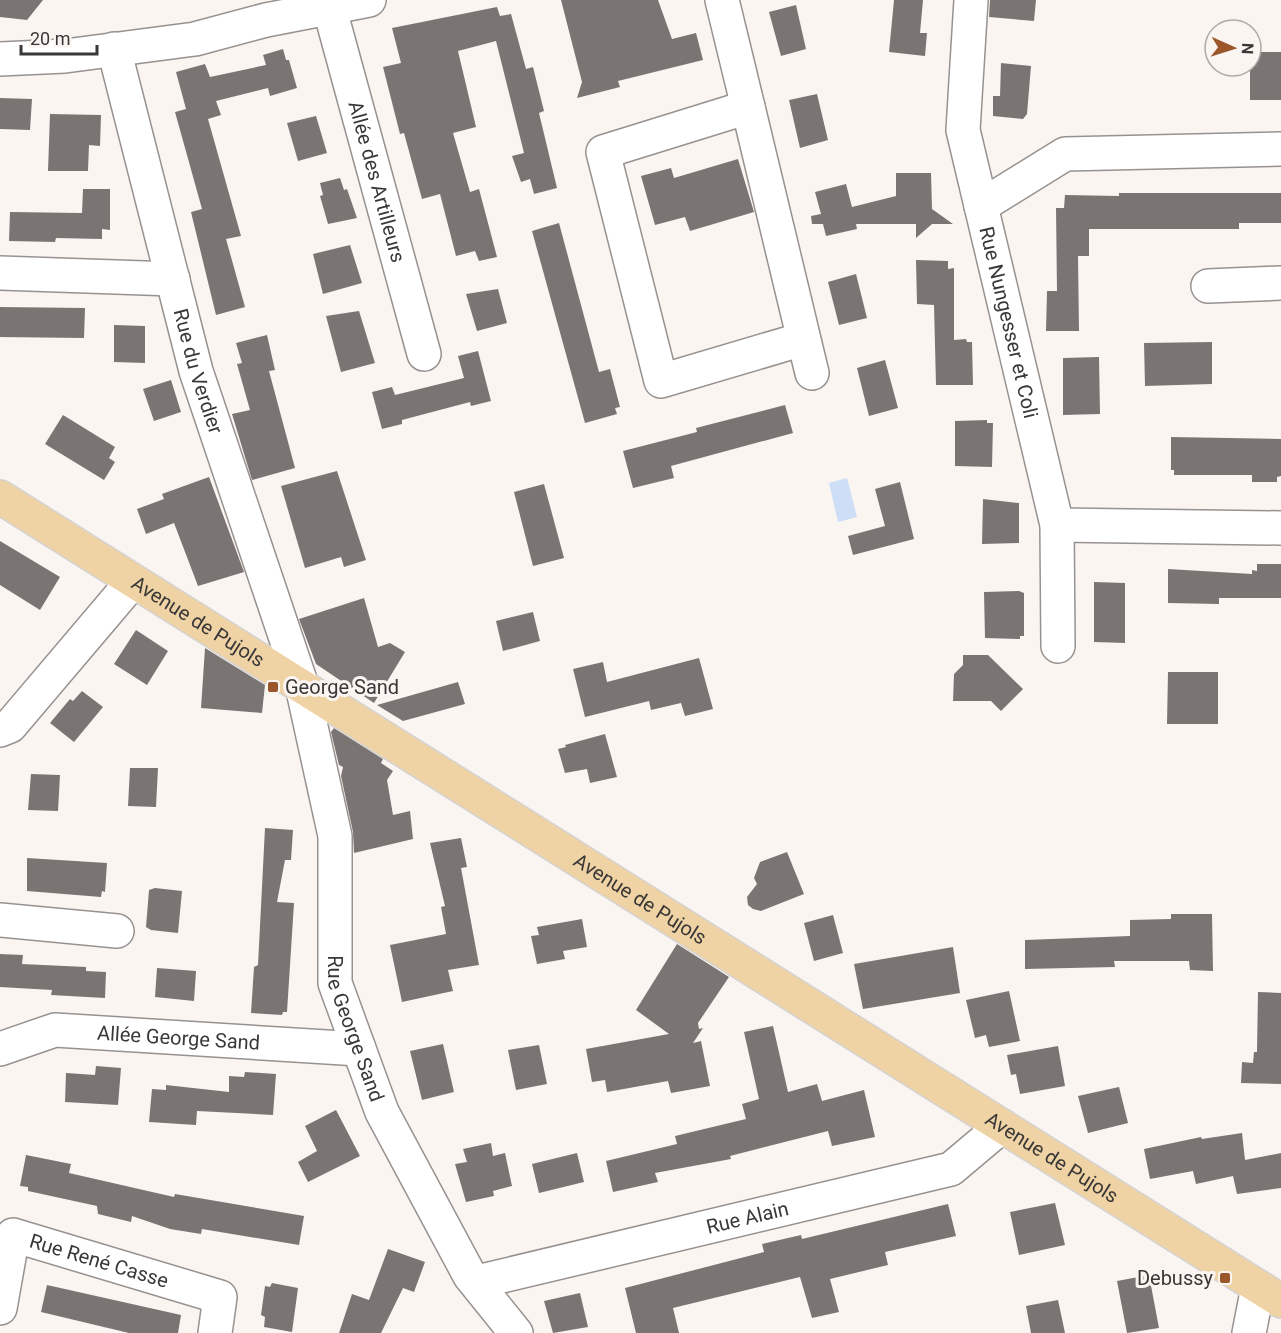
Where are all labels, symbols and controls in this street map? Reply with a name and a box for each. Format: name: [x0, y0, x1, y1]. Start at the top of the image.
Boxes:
scale bar: [21, 18, 98, 56]
north arrow: [1203, 18, 1263, 78]
text: 20 m: [30, 28, 70, 49]
text: N: [1238, 43, 1257, 55]
street label: Allée des Artilleurs: [343, 98, 410, 265]
street label: Rue Nungesser et Coli: [974, 224, 1043, 421]
street label: Rue du Verdier: [169, 306, 228, 437]
street label: Avenue de Pujols: [127, 571, 269, 672]
place label: George Sand: [285, 675, 399, 699]
marker: George Sand: [266, 680, 280, 694]
street label: Avenue de Pujols: [569, 848, 711, 950]
street label: Rue George Sand: [322, 955, 389, 1105]
street label: Allée George Sand: [96, 1021, 261, 1055]
street label: Avenue de Pujols: [981, 1107, 1123, 1208]
street label: Rue Alain: [704, 1196, 791, 1239]
street label: Rue René Casse: [27, 1229, 171, 1293]
place label: Debussy: [1137, 1266, 1214, 1290]
marker: Debussy: [1218, 1271, 1232, 1285]

